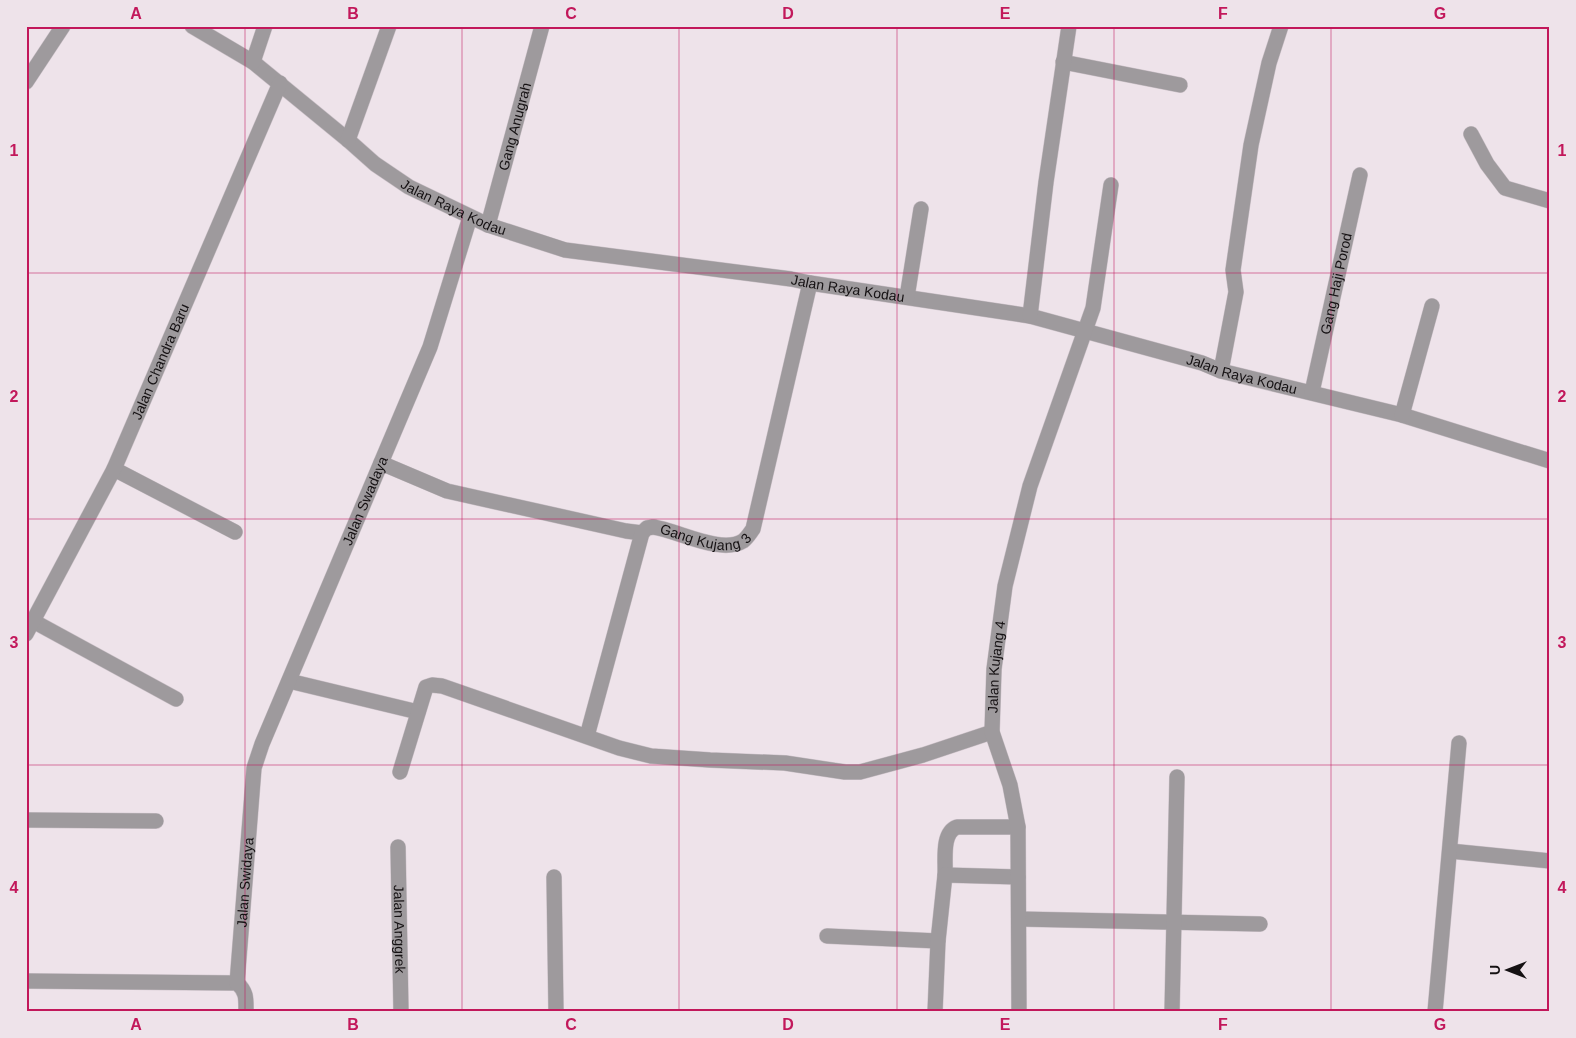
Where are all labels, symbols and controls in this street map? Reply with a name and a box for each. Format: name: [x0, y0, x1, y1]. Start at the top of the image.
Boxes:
text: A: [130, 5, 142, 22]
text: B: [347, 5, 359, 22]
text: C: [565, 5, 577, 22]
text: D: [782, 5, 794, 22]
text: E: [1000, 5, 1011, 22]
text: F: [1218, 5, 1228, 22]
text: G: [1434, 5, 1446, 22]
street label: Gang Anugrah: [495, 81, 534, 172]
text: 1: [10, 142, 19, 159]
text: 1: [1558, 142, 1567, 159]
street label: Jalan Raya Kodau: [398, 176, 508, 238]
street label: Gang Haji Porod: [1317, 231, 1355, 336]
street label: Jalan Raya Kodau: [790, 271, 906, 305]
street label: Jalan Chandra Baru: [128, 301, 192, 422]
street label: Jalan Raya Kodau: [1185, 351, 1299, 397]
text: 2: [10, 388, 19, 405]
text: 2: [1558, 388, 1567, 405]
street label: Jalan Swadaya: [339, 454, 391, 548]
street label: Gang Kujang 3: [658, 521, 755, 553]
street label: Jalan Kujang 4: [985, 620, 1008, 713]
text: 3: [10, 634, 19, 651]
text: 3: [1558, 634, 1567, 651]
street label: Jalan Swidaya: [233, 836, 257, 928]
text: 4: [10, 879, 19, 896]
text: 4: [1558, 879, 1567, 896]
street label: Jalan Anggrek: [391, 884, 408, 975]
north arrow: [1484, 946, 1534, 996]
text: U: [1487, 965, 1503, 975]
text: A: [130, 1016, 142, 1033]
text: B: [347, 1016, 359, 1033]
text: C: [565, 1016, 577, 1033]
text: D: [782, 1016, 794, 1033]
text: E: [1000, 1016, 1011, 1033]
text: F: [1218, 1016, 1228, 1033]
text: G: [1434, 1016, 1446, 1033]

